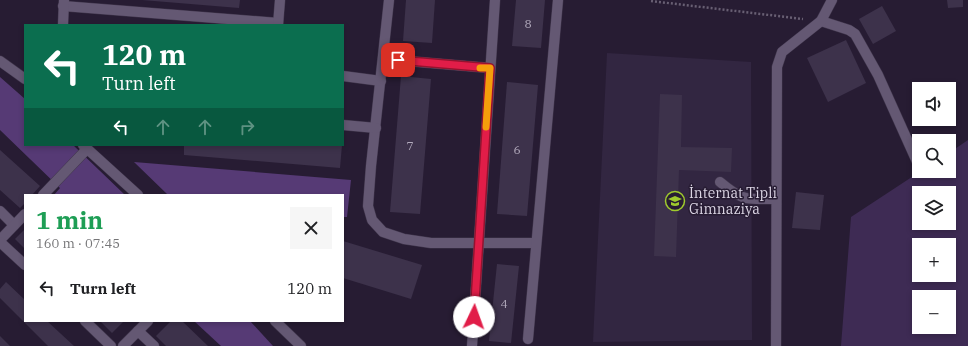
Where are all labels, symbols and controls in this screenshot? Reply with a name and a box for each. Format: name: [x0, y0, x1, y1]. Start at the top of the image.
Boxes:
house number: 8: [524, 16, 532, 31]
text: 120 m: [102, 36, 186, 73]
icon: left: [36, 40, 88, 92]
pin: [381, 43, 415, 77]
icon: arrive: [387, 49, 409, 71]
text: Turn left: [102, 72, 176, 95]
map controls: [912, 82, 956, 334]
button: sound: [912, 82, 956, 126]
icon: left: [110, 116, 132, 138]
icon: ahead: [152, 116, 174, 138]
icon: ahead: [194, 116, 216, 138]
icon: right: [236, 116, 258, 138]
button: search: [912, 134, 956, 178]
house number: 7: [406, 138, 414, 153]
house number: 6: [513, 142, 521, 157]
place label: İnternat Tipli Gimnaziya: [689, 184, 777, 218]
button: layers: [912, 186, 956, 230]
school or university icon: İnternat Tipli Gimnaziya: [664, 190, 686, 212]
text: 1 min: [36, 204, 103, 236]
button: close: [290, 207, 332, 249]
text: 160 m · 07:45: [36, 235, 120, 252]
button: +: [912, 238, 956, 282]
icon: left: [36, 277, 58, 299]
text: Turn left: [70, 279, 136, 298]
text: 120 m: [287, 279, 332, 298]
button: −: [912, 290, 956, 334]
position arrow: [453, 296, 495, 338]
house number: 4: [500, 296, 508, 311]

